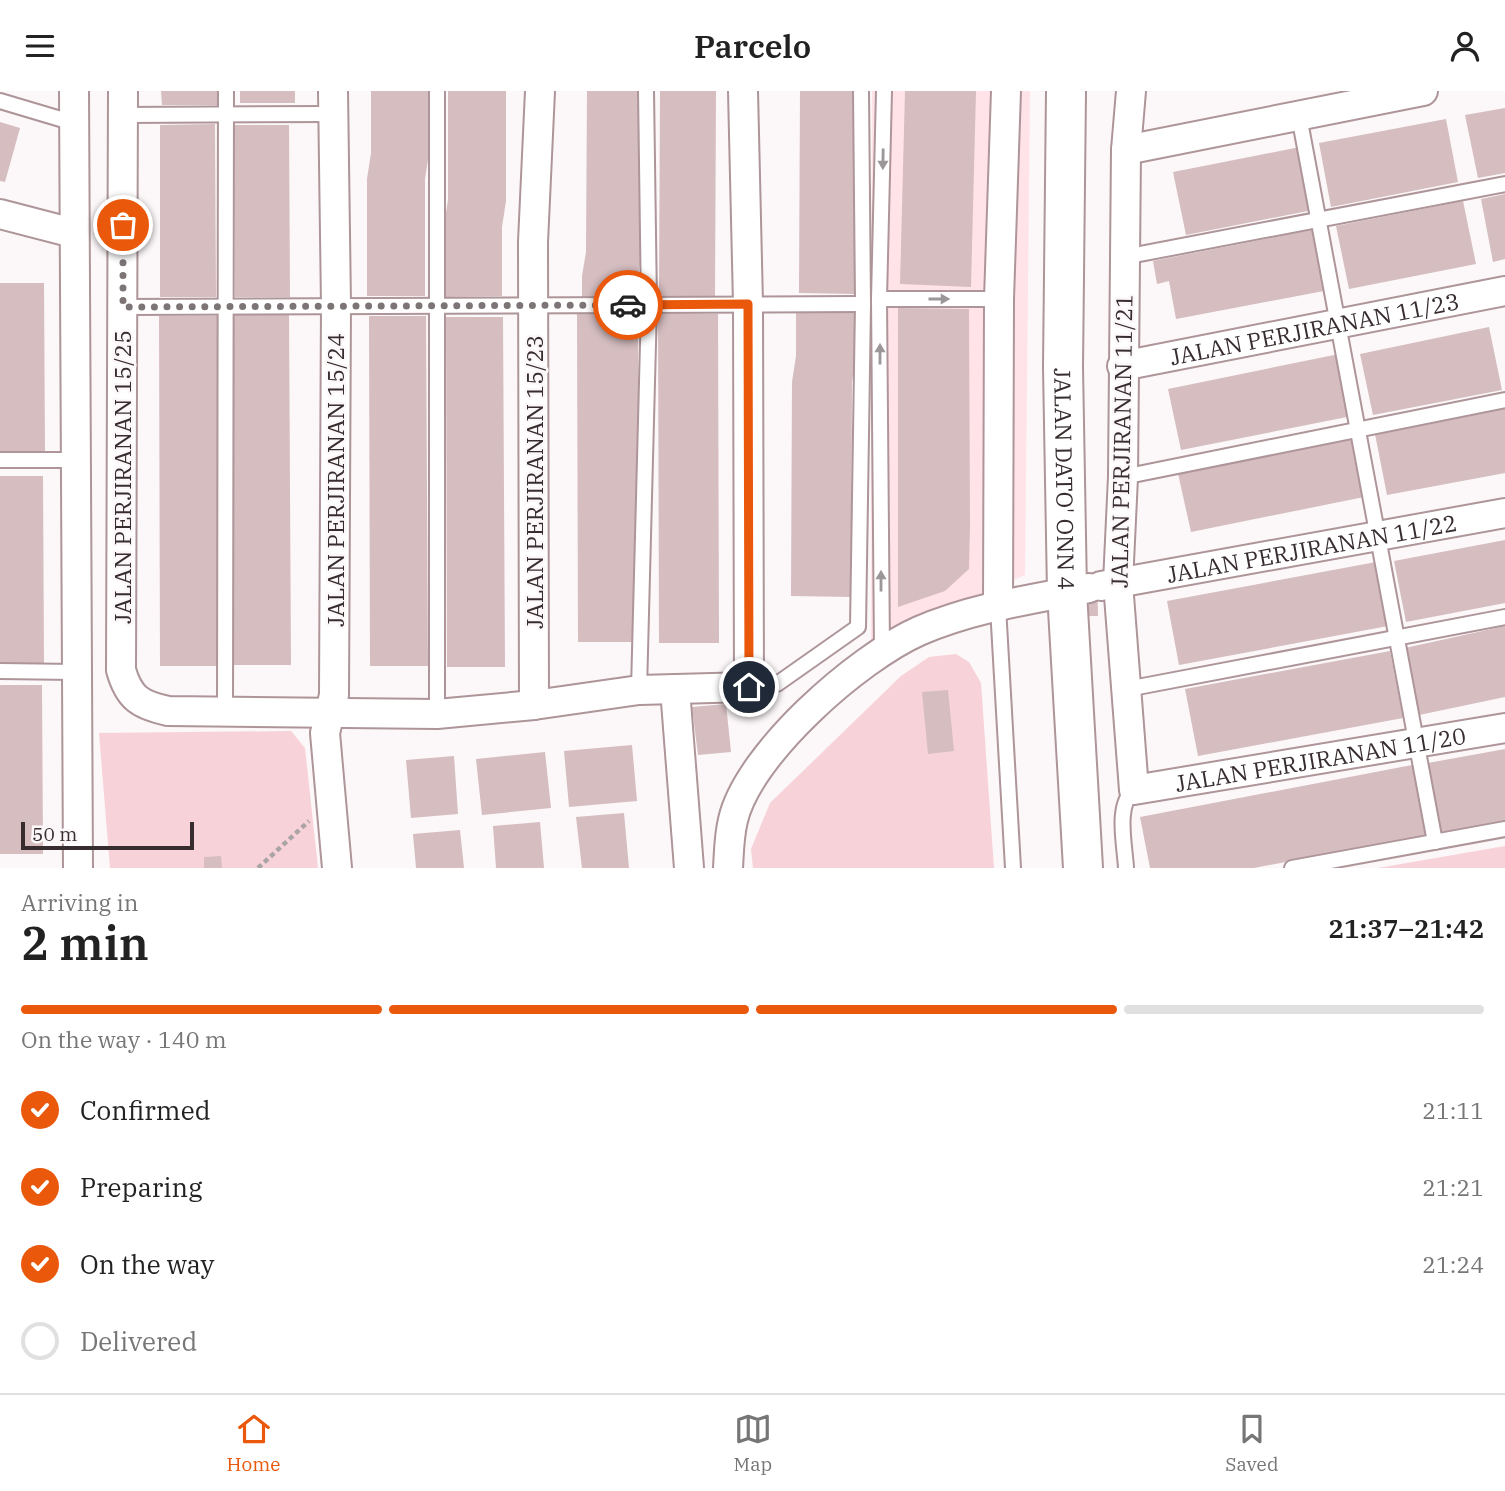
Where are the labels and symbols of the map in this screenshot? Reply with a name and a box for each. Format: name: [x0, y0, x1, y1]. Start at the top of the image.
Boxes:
one-way arrow: [877, 148, 888, 170]
pin: [93, 195, 153, 255]
courier: [593, 270, 663, 340]
street label: JALAN PERJIRANAN 11/23: [1167, 285, 1462, 371]
one-way arrow: [928, 293, 950, 305]
street label: JALAN PERJIRANAN 11/21: [1103, 294, 1139, 588]
street label: JALAN PERJIRANAN 15/25: [107, 330, 137, 624]
street label: JALAN PERJIRANAN 15/24: [320, 333, 350, 627]
street label: JALAN PERJIRANAN 15/23: [519, 335, 549, 629]
one-way arrow: [874, 343, 886, 365]
street label: JALAN DATO' ONN 4: [1048, 368, 1082, 590]
street label: JALAN PERJIRANAN 11/22: [1164, 507, 1459, 589]
one-way arrow: [875, 570, 887, 592]
pin: [719, 657, 779, 717]
street label: JALAN PERJIRANAN 11/20: [1173, 720, 1468, 798]
scale bar: [21, 819, 194, 851]

